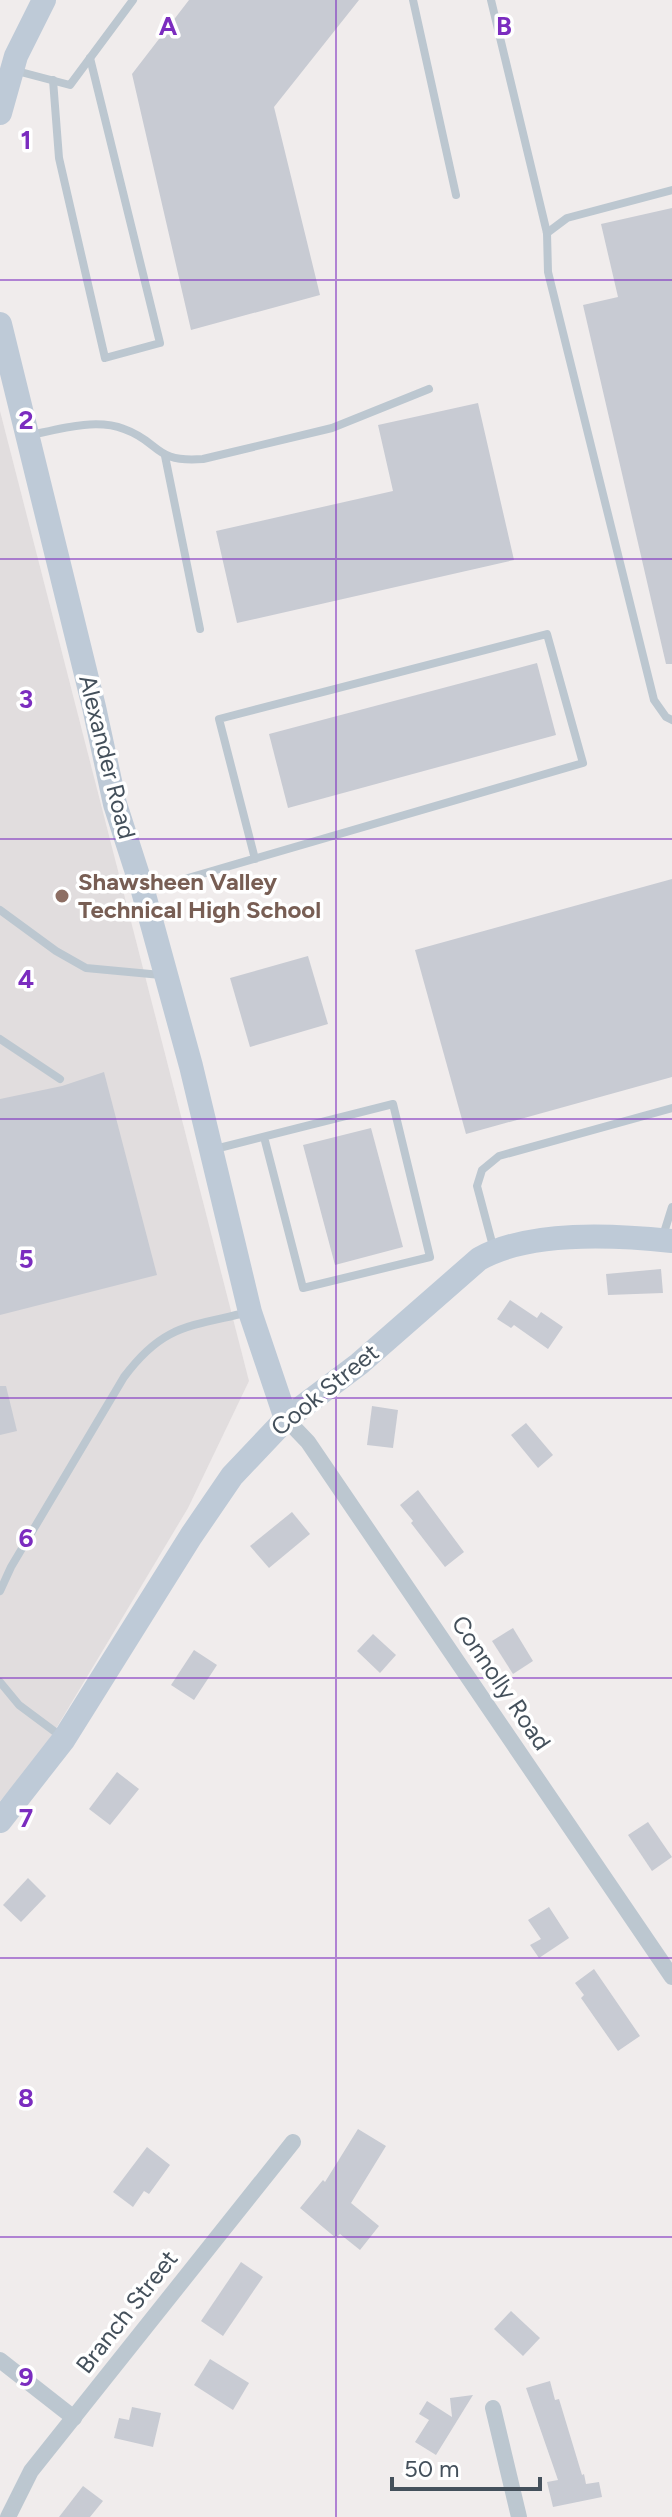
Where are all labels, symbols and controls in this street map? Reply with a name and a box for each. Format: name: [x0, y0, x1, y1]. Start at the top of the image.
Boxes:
text: A: [159, 10, 178, 42]
text: B: [496, 10, 512, 42]
text: 1: [21, 124, 31, 156]
text: 2: [18, 404, 34, 436]
street label: Alexander Road: [73, 672, 142, 842]
text: 3: [19, 683, 33, 715]
place label: Shawsheen Valley Technical High School: [78, 867, 321, 924]
marker: Shawsheen Valley Technical High School: [53, 887, 71, 905]
text: 4: [18, 963, 34, 995]
text: 5: [18, 1243, 34, 1275]
street label: Cook Street: [265, 1337, 384, 1442]
text: 6: [18, 1522, 34, 1554]
street label: Connolly Road: [446, 1610, 557, 1756]
text: 7: [19, 1802, 33, 1834]
text: 8: [18, 2082, 34, 2114]
street label: Branch Street: [70, 2244, 184, 2379]
text: 9: [18, 2361, 34, 2393]
scale bar: [392, 2441, 540, 2491]
text: 50 m: [404, 2454, 460, 2483]

